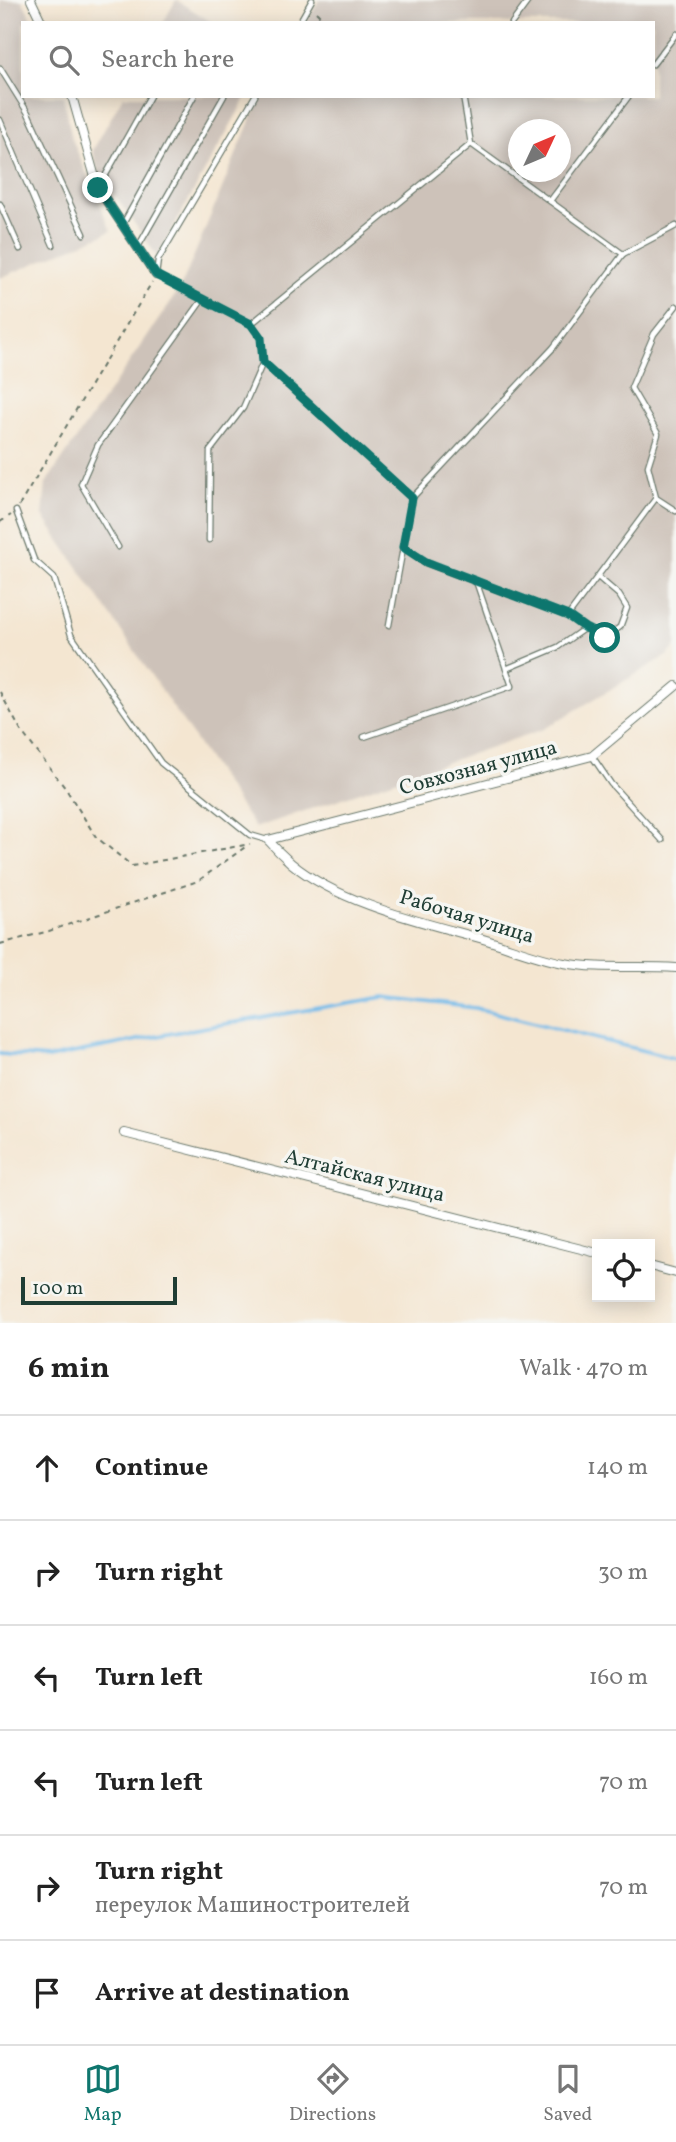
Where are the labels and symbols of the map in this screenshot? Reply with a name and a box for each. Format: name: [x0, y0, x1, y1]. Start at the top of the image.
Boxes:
north arrow: [508, 119, 571, 182]
route end: [82, 172, 113, 203]
route start: [589, 622, 620, 653]
street label: Совхозная улица: [396, 733, 560, 803]
street label: Рабочая улица: [396, 883, 538, 952]
street label: Алтайская улица: [282, 1143, 448, 1210]
scale bar: [21, 1274, 177, 1306]

